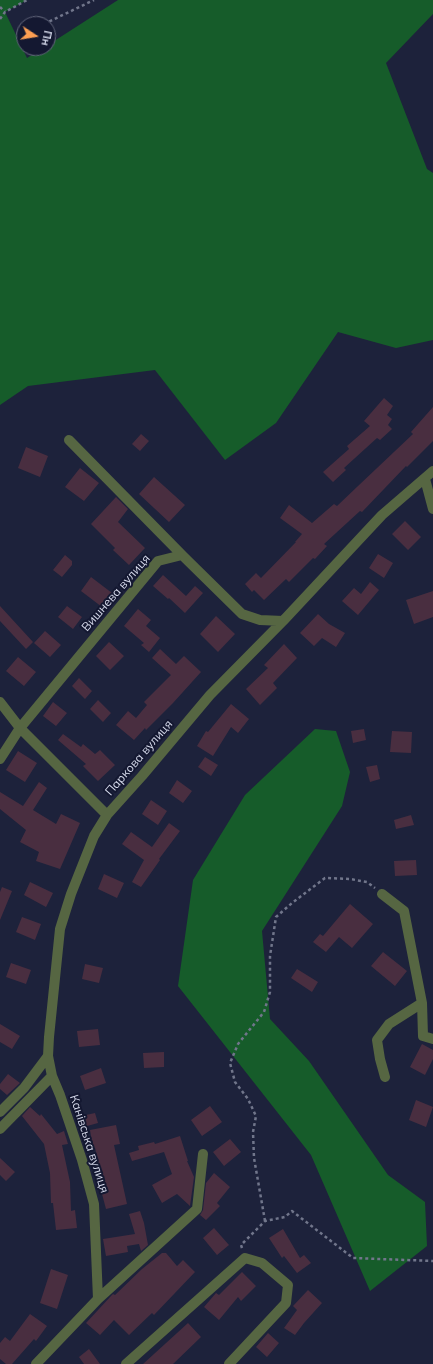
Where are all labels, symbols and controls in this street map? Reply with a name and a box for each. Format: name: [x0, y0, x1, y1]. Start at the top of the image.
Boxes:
north arrow: [16, 16, 56, 56]
text: Пн: [38, 29, 55, 47]
street label: Вишнева вулиця: [79, 552, 153, 634]
street label: Паркова вулиця: [102, 717, 176, 799]
street label: Канівська вулиця: [66, 1093, 112, 1195]

